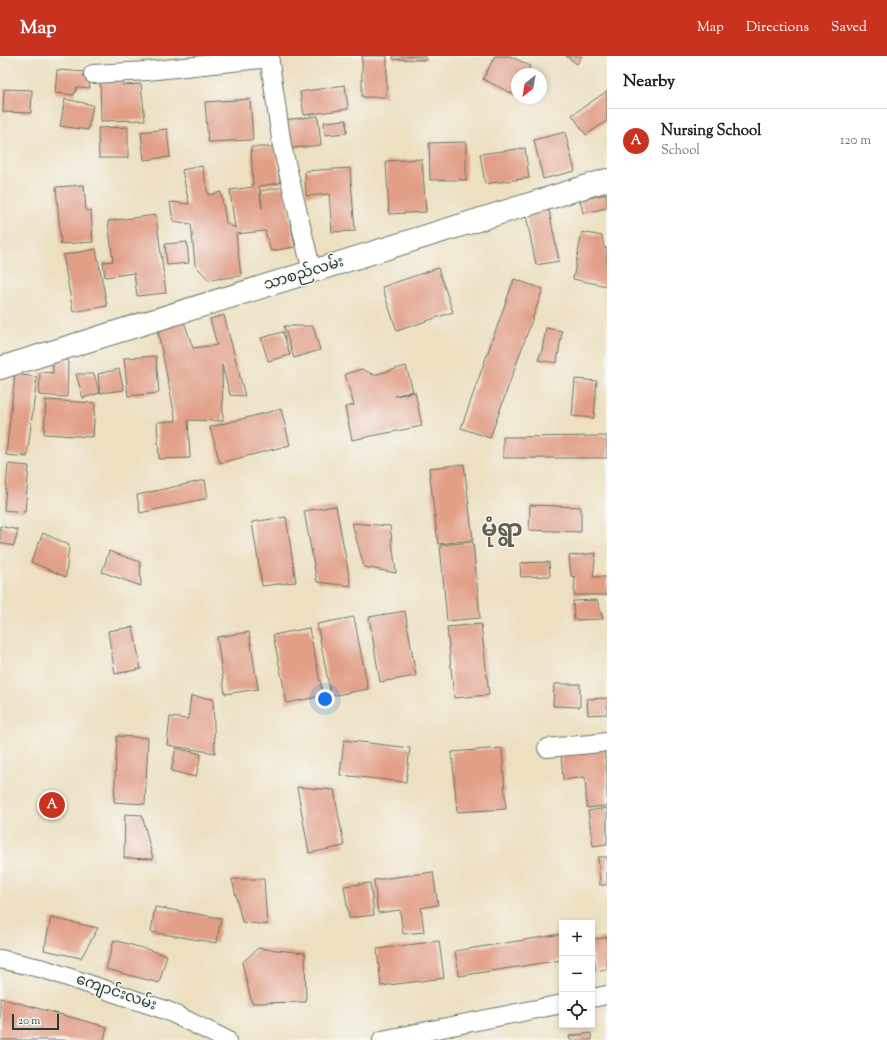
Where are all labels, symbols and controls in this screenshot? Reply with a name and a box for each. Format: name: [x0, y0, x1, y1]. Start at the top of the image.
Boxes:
text: Map: [20, 15, 57, 42]
text: Map: [697, 18, 724, 38]
text: Directions: [746, 18, 809, 38]
text: Saved: [831, 18, 867, 38]
north arrow: [511, 68, 547, 104]
text: Nearby: [623, 70, 675, 94]
text: Nursing School: [661, 121, 761, 142]
text: A: [631, 132, 641, 150]
text: 120 m: [840, 132, 871, 150]
text: School: [661, 142, 700, 160]
street label: သာစည်လမ်း: [261, 251, 347, 296]
district label: မုံရွာ: [481, 514, 523, 547]
your location: [315, 689, 335, 709]
pin: A: [39, 790, 65, 820]
map controls: [559, 920, 595, 1028]
button: +: [559, 920, 595, 956]
button: −: [559, 956, 595, 992]
street label: ကျောင်းလမ်း: [73, 968, 159, 1017]
button: locate: [559, 992, 595, 1028]
scale bar: [12, 1012, 59, 1031]
text: 20 m: [18, 1013, 40, 1029]

